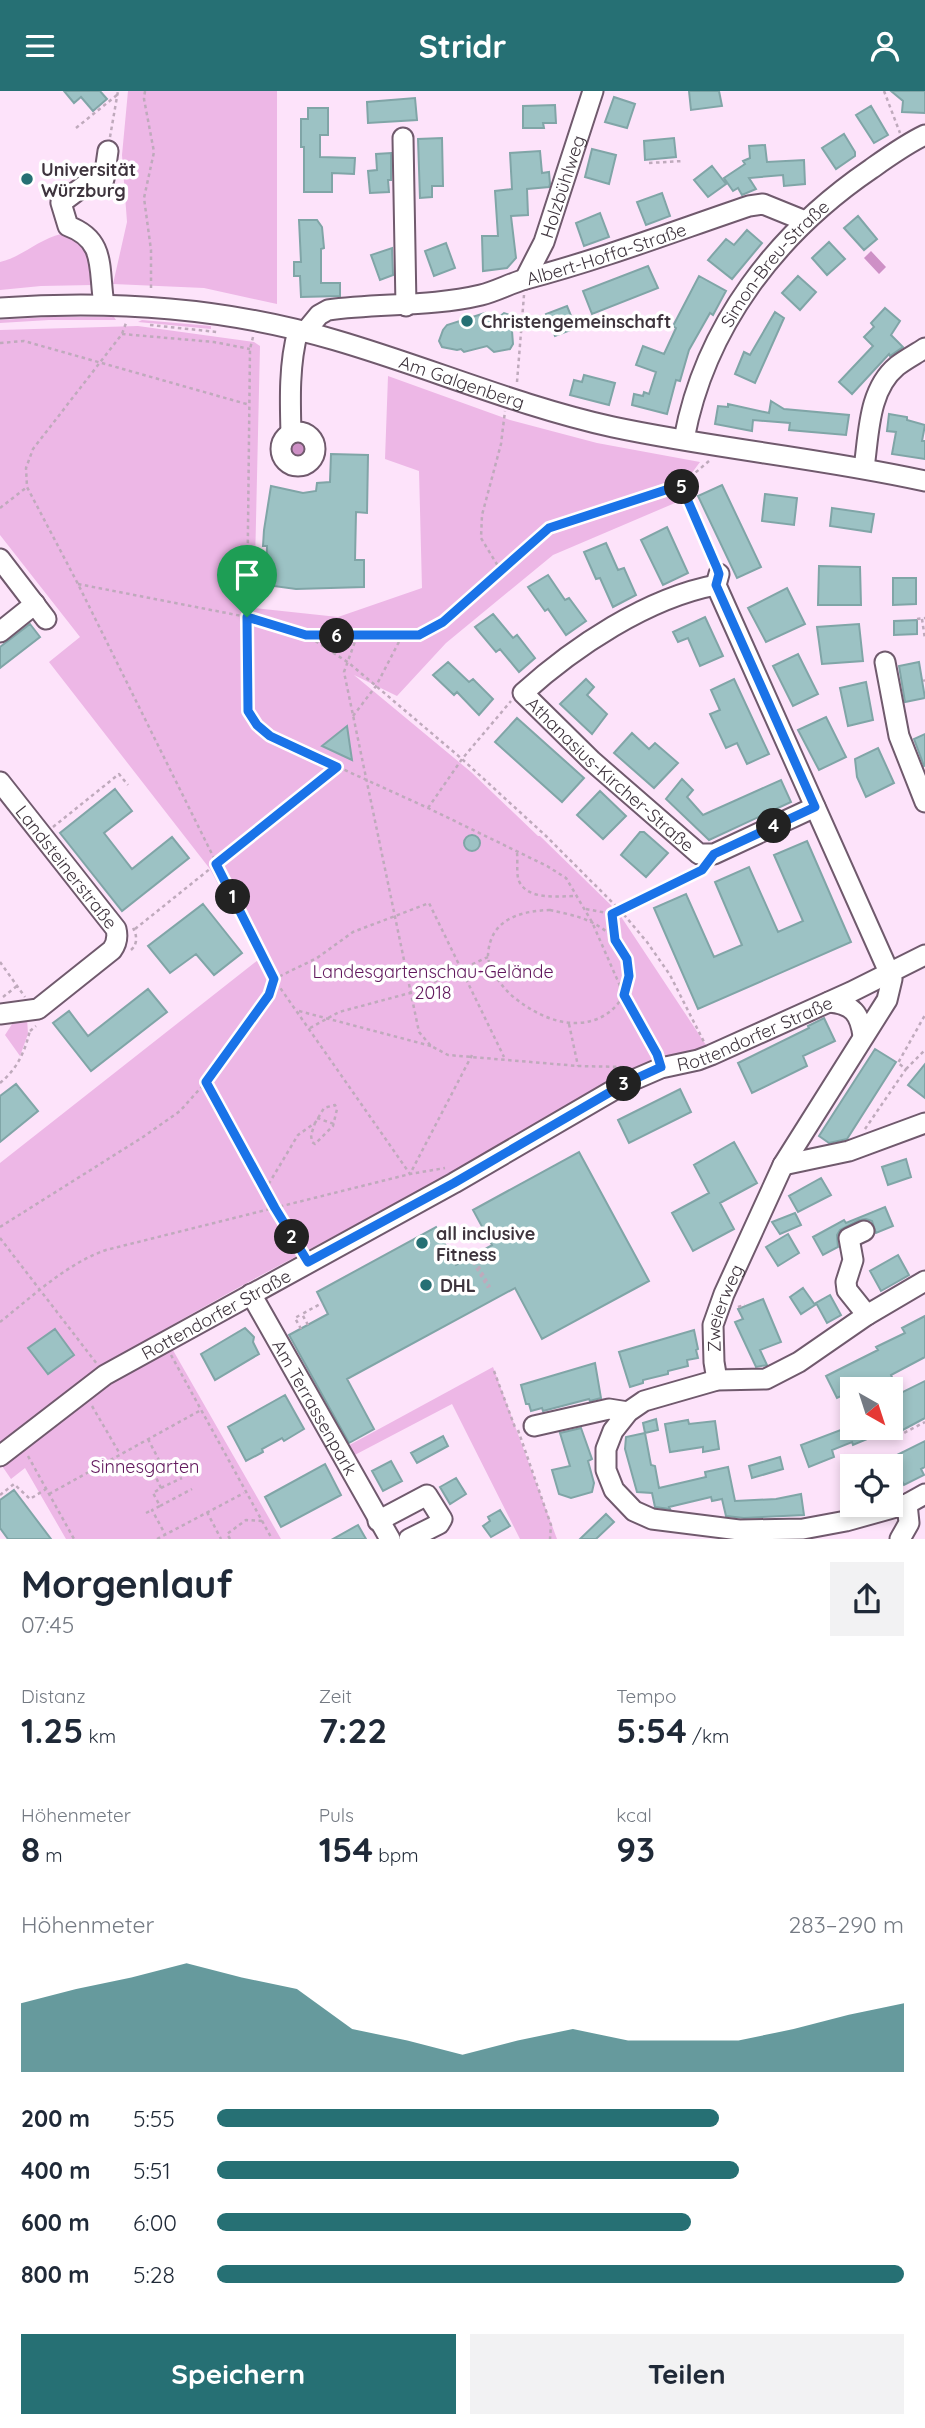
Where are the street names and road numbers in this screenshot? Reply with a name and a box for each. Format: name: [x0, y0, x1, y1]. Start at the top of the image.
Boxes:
street label: Holzbühlweg: [535, 132, 589, 241]
street label: Simon-Breu-Straße: [715, 195, 834, 331]
street label: Albert-Hoffa-Straße: [524, 217, 689, 290]
street label: Am Galgenberg: [396, 350, 528, 414]
street label: Athanasius-Kircher-Straße: [522, 692, 699, 856]
street label: Landsteinerstraße: [11, 800, 123, 933]
street label: Rottendorfer Straße: [675, 990, 836, 1076]
street label: Zweierweg: [701, 1260, 748, 1353]
street label: Rottendorfer Straße: [137, 1264, 294, 1364]
street label: Am Terrassenpark: [268, 1335, 363, 1479]

